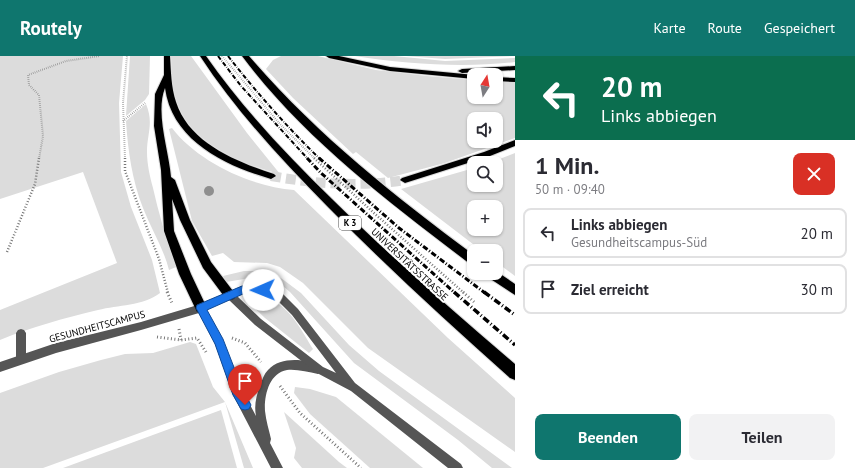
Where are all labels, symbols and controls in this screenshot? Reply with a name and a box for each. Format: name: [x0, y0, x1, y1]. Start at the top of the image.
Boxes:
text: Routely: [20, 16, 82, 40]
text: Karte: [654, 19, 686, 37]
text: Route: [708, 19, 742, 37]
text: Gespeichert: [764, 19, 835, 37]
north arrow: [467, 68, 503, 104]
map controls: [467, 68, 503, 280]
text: 20 m: [601, 68, 662, 105]
icon: left: [535, 72, 587, 124]
text: Links abbiegen: [601, 104, 717, 127]
button: sound: [467, 112, 503, 148]
text: 1 Min.: [535, 150, 599, 181]
button: close: [793, 153, 835, 195]
button: search: [467, 156, 503, 192]
text: 50 m · 09:40: [535, 181, 605, 198]
button: +: [467, 200, 503, 236]
text: Links abbiegen: [571, 215, 667, 234]
road number: K 3: [339, 216, 361, 230]
icon: left: [537, 222, 559, 244]
text: 20 m: [800, 224, 833, 243]
street label: UNIVERSITÄTSSTRASSE: [368, 225, 451, 303]
text: Gesundheitscampus-Süd: [571, 234, 707, 251]
button: −: [467, 244, 503, 280]
position arrow: [242, 269, 284, 311]
icon: arrive: [537, 278, 559, 300]
text: Ziel erreicht: [571, 280, 649, 299]
text: 30 m: [800, 280, 833, 299]
street label: GESUNDHEITSCAMPUS: [48, 307, 147, 346]
pin: [228, 364, 262, 405]
icon: arrive: [234, 370, 256, 392]
button: Beenden: [535, 414, 681, 460]
button: Teilen: [689, 414, 835, 460]

